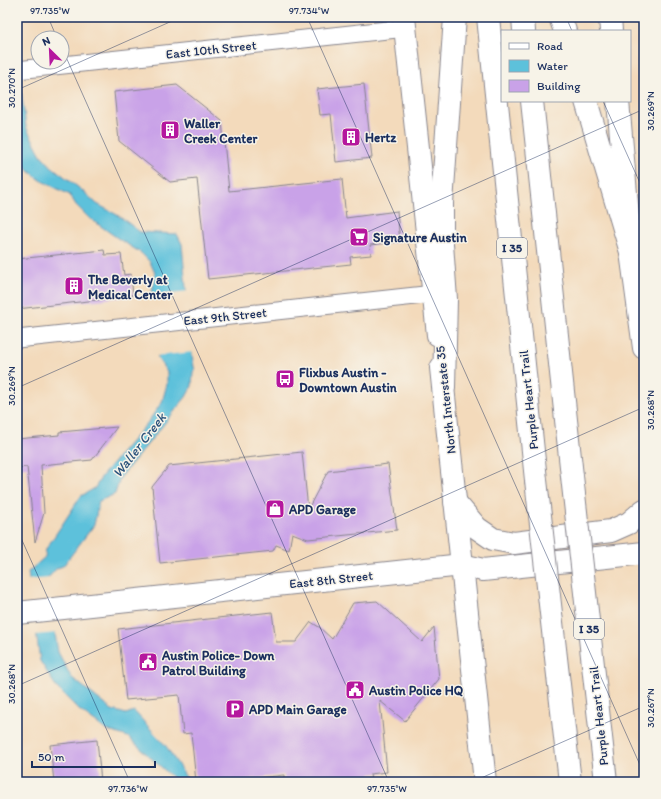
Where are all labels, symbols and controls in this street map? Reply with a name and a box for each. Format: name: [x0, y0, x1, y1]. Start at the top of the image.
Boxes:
text: 97.735°W: [30, 4, 70, 17]
text: 97.734°W: [289, 4, 330, 17]
north arrow: [30, 30, 70, 70]
legend: [501, 30, 631, 102]
text: N: [40, 34, 52, 49]
street label: East 10th Street: [165, 37, 257, 62]
text: Road: [537, 39, 563, 53]
text: Water: [537, 59, 568, 73]
text: 30.270°N: [5, 68, 18, 108]
text: Building: [537, 79, 581, 93]
text: 30.269°N: [644, 91, 657, 131]
place label: Waller Creek Center: [184, 116, 258, 146]
building icon: Waller Creek Center: [159, 119, 181, 141]
building icon: Hertz: [340, 126, 362, 148]
place label: Hertz: [365, 130, 397, 145]
supermarket icon: Signature Austin: [348, 226, 370, 248]
place label: Signature Austin: [373, 230, 467, 246]
road number: I 35: [497, 238, 527, 258]
place label: The Beverly at Medical Center: [87, 272, 173, 302]
building icon: The Beverly at Medical Center: [63, 275, 85, 297]
street label: East 9th Street: [183, 305, 268, 328]
street label: North Interstate 35: [432, 345, 459, 455]
street label: Purple Heart Trail: [516, 349, 541, 450]
place label: Flixbus Austin - Downtown Austin: [299, 365, 398, 395]
text: 30.269°N: [5, 366, 18, 406]
bus stop icon: Flixbus Austin - Downtown Austin: [274, 368, 296, 390]
text: 30.268°N: [644, 390, 657, 430]
water label: Waller Creek: [109, 409, 170, 481]
shop icon: APD Garage: [264, 498, 286, 520]
place label: APD Garage: [288, 502, 356, 518]
street label: East 8th Street: [288, 568, 374, 591]
road number: I 35: [574, 619, 604, 639]
place label: Austin Police- Down Patrol Building: [161, 648, 275, 679]
public building icon: Austin Police- Down Patrol Building: [137, 651, 159, 673]
text: 30.268°N: [5, 664, 18, 704]
street label: Purple Heart Trail: [586, 665, 611, 766]
public building icon: Austin Police HQ: [344, 679, 366, 701]
place label: Austin Police HQ: [368, 683, 464, 698]
text: 30.267°N: [644, 688, 657, 728]
parking icon: APD Main Garage: [224, 698, 246, 720]
place label: APD Main Garage: [248, 702, 347, 718]
scale bar: [32, 743, 155, 769]
text: 50 m: [38, 750, 64, 764]
text: 97.736°W: [108, 782, 148, 795]
text: 97.735°W: [367, 782, 407, 795]

